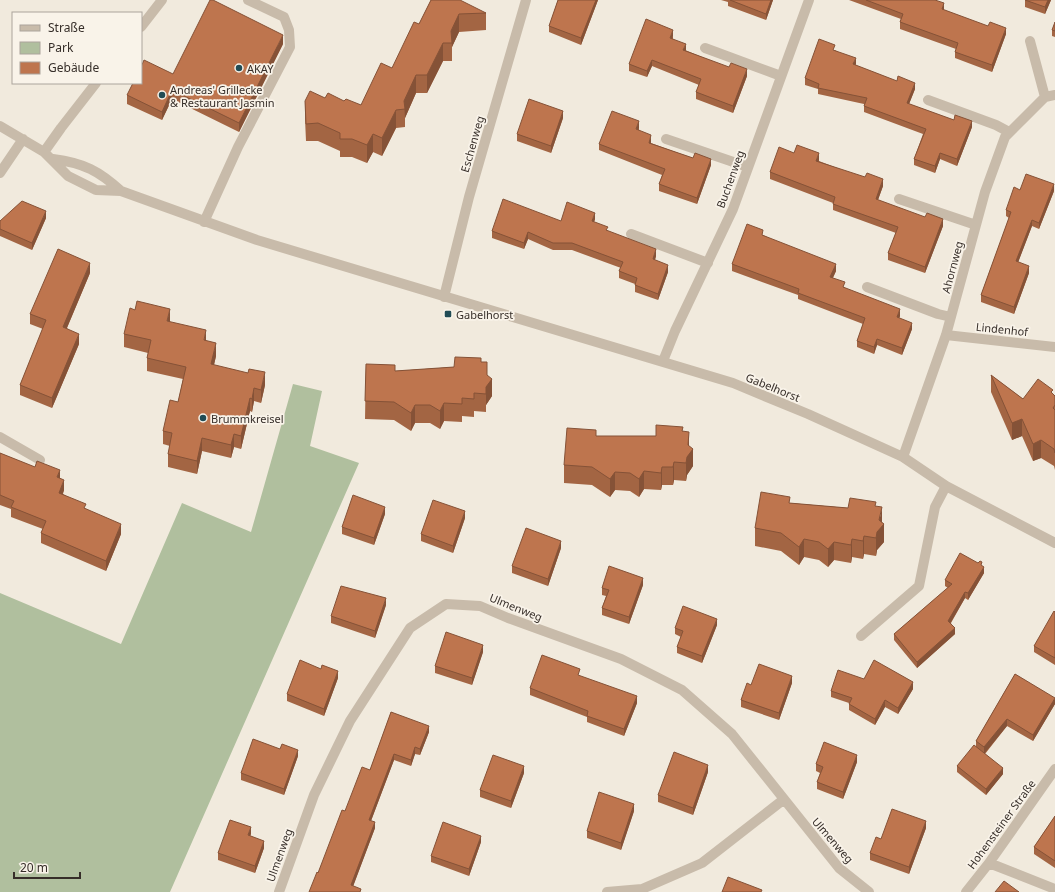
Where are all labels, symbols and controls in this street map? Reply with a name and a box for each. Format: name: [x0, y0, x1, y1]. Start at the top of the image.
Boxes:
legend: [12, 12, 142, 84]
text: Straße: [48, 19, 85, 36]
text: Park: [48, 39, 74, 56]
text: Gebäude: [48, 59, 99, 76]
place label: AKAY: [247, 61, 274, 76]
marker: AKAY: [234, 63, 244, 73]
place label: Andreas' Grillecke & Restaurant Jasmin: [170, 82, 275, 110]
marker: Andreas' Grillecke & Restaurant Jasmin: [157, 90, 167, 100]
street label: Eschenweg: [457, 114, 487, 174]
street label: Buchenweg: [713, 148, 747, 210]
street label: Ahornweg: [938, 239, 966, 295]
place label: Gabelhorst: [456, 307, 513, 322]
marker: Gabelhorst: [443, 309, 453, 319]
street label: Lindenhof: [975, 319, 1030, 339]
street label: Gabelhorst: [744, 369, 802, 405]
place label: Brummkreisel: [211, 411, 284, 426]
marker: Brummkreisel: [198, 413, 208, 423]
street label: Ulmenweg: [487, 590, 545, 624]
street label: Hohensteiner Straße: [963, 776, 1039, 872]
street label: Ulmenweg: [809, 814, 857, 866]
street label: Ulmenweg: [262, 826, 296, 884]
scale bar: [14, 854, 80, 880]
text: 20 m: [20, 859, 48, 876]

